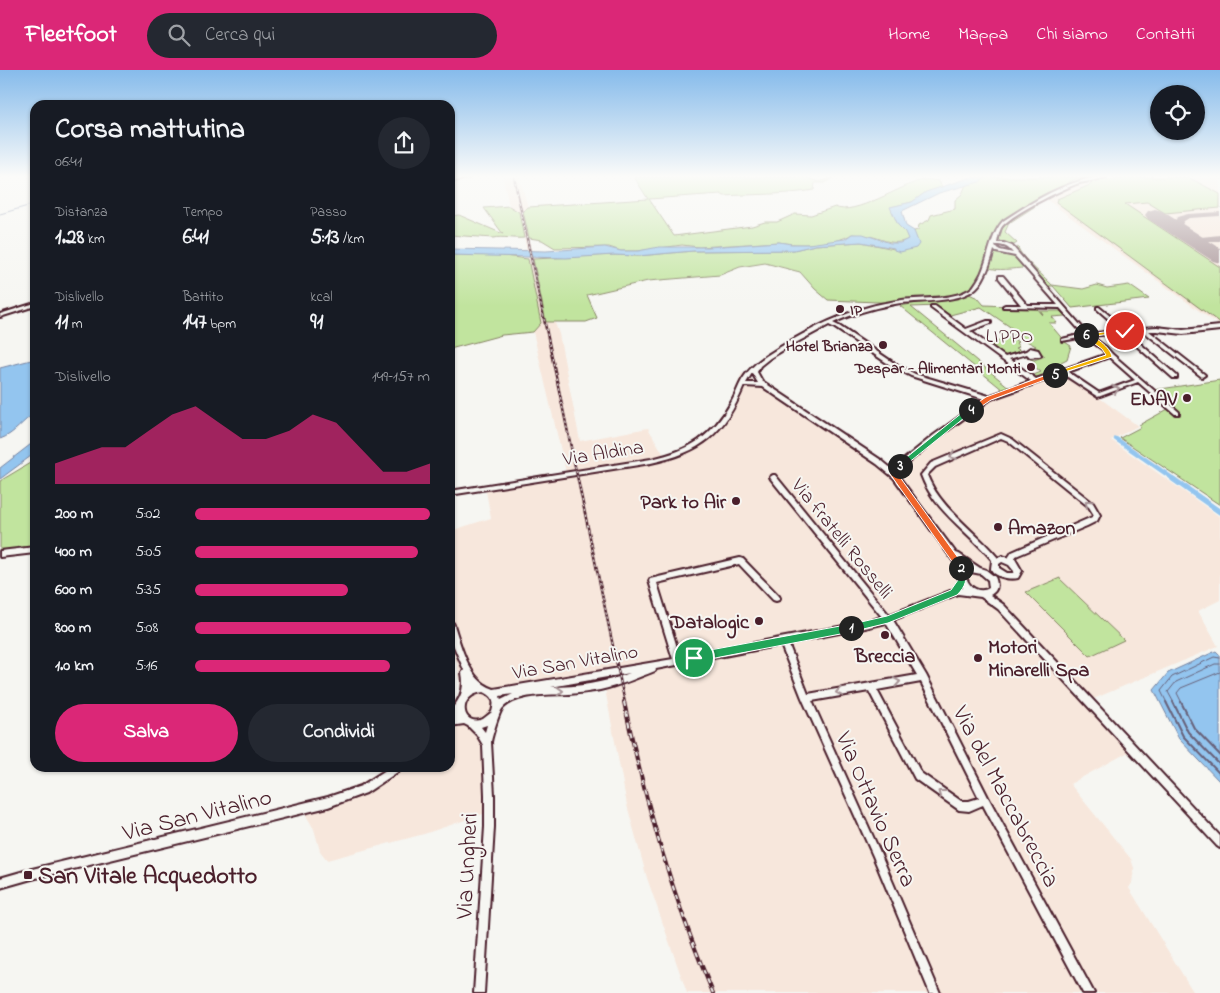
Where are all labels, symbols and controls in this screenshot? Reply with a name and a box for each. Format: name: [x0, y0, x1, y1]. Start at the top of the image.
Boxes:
search box: [147, 13, 497, 58]
text: Fleetfoot: [25, 18, 117, 53]
icon: search: [165, 21, 193, 49]
text: Cerca qui: [205, 22, 275, 49]
text: Home: [888, 22, 930, 48]
text: Mappa: [958, 22, 1008, 48]
text: Chi siamo: [1036, 22, 1108, 48]
text: Contatti: [1136, 22, 1195, 48]
map controls: [1150, 85, 1205, 140]
button: locate: [1150, 85, 1205, 140]
text: Corsa mattutina: [55, 110, 245, 151]
button: share: [378, 117, 430, 169]
text: 06:41: [55, 150, 82, 174]
text: Distanza: [55, 202, 108, 223]
text: Tempo: [183, 202, 223, 223]
text: Passo: [310, 202, 347, 223]
text: 1.28: [55, 223, 84, 253]
text: 6:41: [183, 223, 209, 253]
text: 5:13: [310, 223, 339, 253]
text: km: [84, 229, 105, 250]
text: /km: [339, 229, 364, 250]
text: Dislivello: [55, 287, 104, 308]
text: Battito: [183, 287, 224, 308]
text: kcal: [310, 287, 333, 308]
place label: IP: [850, 299, 863, 323]
marker: IP: [834, 303, 846, 315]
text: 11: [55, 308, 68, 338]
text: 147: [183, 308, 207, 338]
text: 91: [310, 308, 323, 338]
pin: [1104, 310, 1146, 352]
text: m: [68, 314, 83, 335]
text: bpm: [207, 314, 236, 335]
icon: check: [1111, 317, 1139, 345]
pin: 6: [1074, 322, 1098, 348]
district label: LIPPO: [986, 324, 1034, 351]
text: 6: [1083, 325, 1090, 346]
place label: Hotel Brianza: [786, 335, 873, 359]
marker: Hotel Brianza: [877, 339, 889, 351]
place label: Despar - Alimentari Monti: [854, 357, 1021, 381]
marker: Despar - Alimentari Monti: [1025, 361, 1037, 373]
pin: 5: [1042, 362, 1068, 388]
text: Dislivello: [55, 365, 111, 389]
text: 149–157 m: [372, 365, 430, 389]
text: 5: [1051, 365, 1060, 386]
one-way arrow: [1111, 384, 1120, 394]
place label: ENAV: [1130, 386, 1178, 415]
marker: ENAV: [1181, 392, 1193, 404]
pin: 4: [958, 398, 984, 422]
text: 4: [969, 400, 974, 421]
street label: Via Aldina: [560, 434, 646, 475]
one-way arrow: [949, 450, 957, 460]
pin: 3: [888, 454, 912, 478]
text: 3: [898, 456, 903, 477]
street label: Via fratelli Rosselli: [783, 472, 899, 606]
place label: Park to Air: [641, 489, 727, 518]
marker: Park to Air: [730, 495, 742, 507]
one-way arrow: [1084, 500, 1093, 509]
text: 200 m: [55, 502, 93, 526]
text: 5:02: [135, 502, 160, 526]
place label: Amazon: [1008, 515, 1075, 544]
marker: Amazon: [992, 521, 1004, 533]
text: 400 m: [55, 540, 92, 564]
text: 5:05: [135, 540, 162, 564]
pin: 2: [948, 556, 974, 580]
text: 2: [958, 558, 965, 579]
text: 600 m: [55, 578, 92, 602]
text: 5:35: [135, 578, 161, 602]
place label: Datalogic: [670, 609, 750, 639]
marker: Datalogic: [753, 615, 765, 627]
text: 800 m: [55, 616, 91, 640]
text: 5:08: [135, 616, 158, 640]
pin: 1: [838, 616, 864, 640]
text: 1: [849, 618, 854, 639]
marker: Breccia: [879, 629, 891, 641]
place label: Motori Minarelli Spa: [988, 634, 1090, 686]
pin: [673, 637, 715, 679]
street label: Via San Vitalino: [509, 638, 641, 689]
place label: Breccia: [854, 643, 916, 672]
icon: arrive: [680, 644, 708, 672]
marker: Motori Minarelli Spa: [972, 652, 984, 664]
text: 1.0 km: [55, 654, 94, 678]
text: 5:16: [135, 654, 158, 678]
one-way arrow: [892, 678, 901, 688]
one-way arrow: [556, 685, 564, 696]
one-way arrow: [834, 687, 843, 697]
street label: Via del Maccabreccia: [942, 699, 1067, 894]
button: Salva: [55, 704, 238, 762]
button: Condividi: [248, 704, 430, 762]
street label: Via Ottavio Serra: [824, 726, 925, 893]
street label: Via San Vitalino: [118, 781, 276, 852]
one-way arrow: [937, 790, 947, 799]
street label: Via Ungheri: [448, 812, 489, 921]
place label: San Vitale Acquedotto: [38, 860, 257, 895]
marker: San Vitale Acquedotto: [22, 869, 34, 881]

